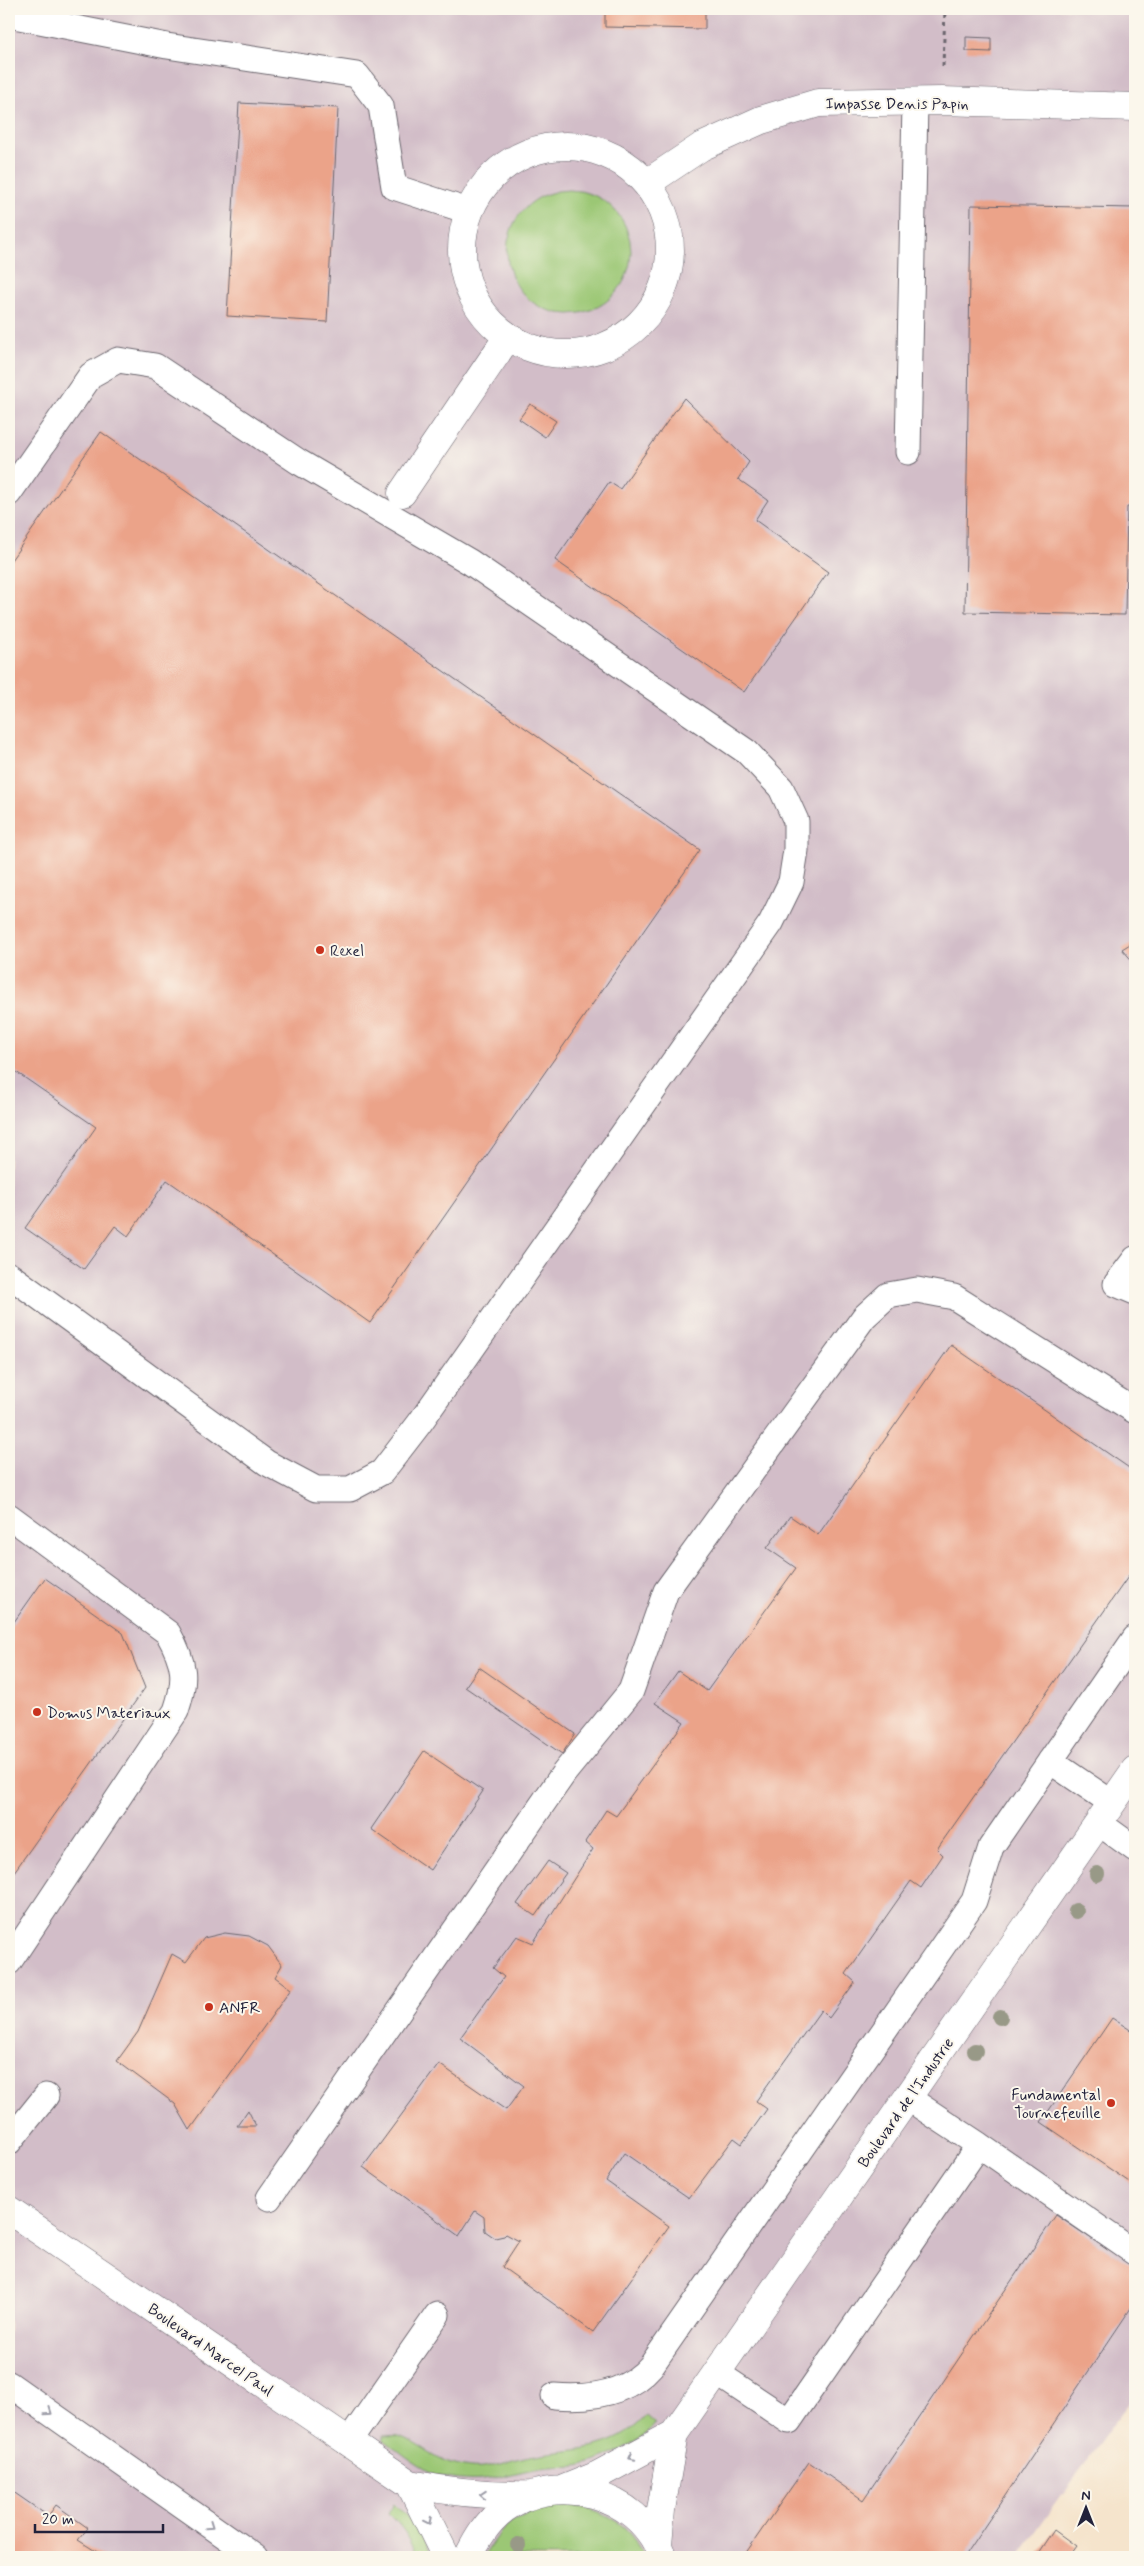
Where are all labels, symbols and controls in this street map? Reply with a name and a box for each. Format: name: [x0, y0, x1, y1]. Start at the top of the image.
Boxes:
street label: Impasse Denis Papin: [825, 94, 969, 115]
place label: Rexel: [330, 941, 364, 962]
marker: Rexel: [314, 944, 326, 956]
place label: Domus Materiaux: [47, 1703, 171, 1724]
marker: Domus Materiaux: [31, 1706, 43, 1718]
place label: ANFR: [219, 1998, 260, 2019]
marker: ANFR: [203, 2001, 215, 2013]
street label: Boulevard de l'Industrie: [853, 2034, 959, 2172]
place label: Fundamental Tournefeuille: [1011, 2085, 1101, 2124]
marker: Fundamental Tournefeuille: [1105, 2097, 1117, 2109]
street label: Boulevard Marcel Paul: [143, 2299, 277, 2401]
one-way arrow: [43, 2406, 52, 2415]
one-way arrow: [628, 2451, 637, 2461]
north arrow: [1062, 2484, 1112, 2534]
text: N: [1081, 2487, 1091, 2505]
one-way arrow: [479, 2489, 487, 2500]
scale bar: [35, 2501, 162, 2533]
text: 20 m: [42, 2510, 74, 2530]
one-way arrow: [422, 2516, 432, 2525]
one-way arrow: [204, 2520, 214, 2529]

